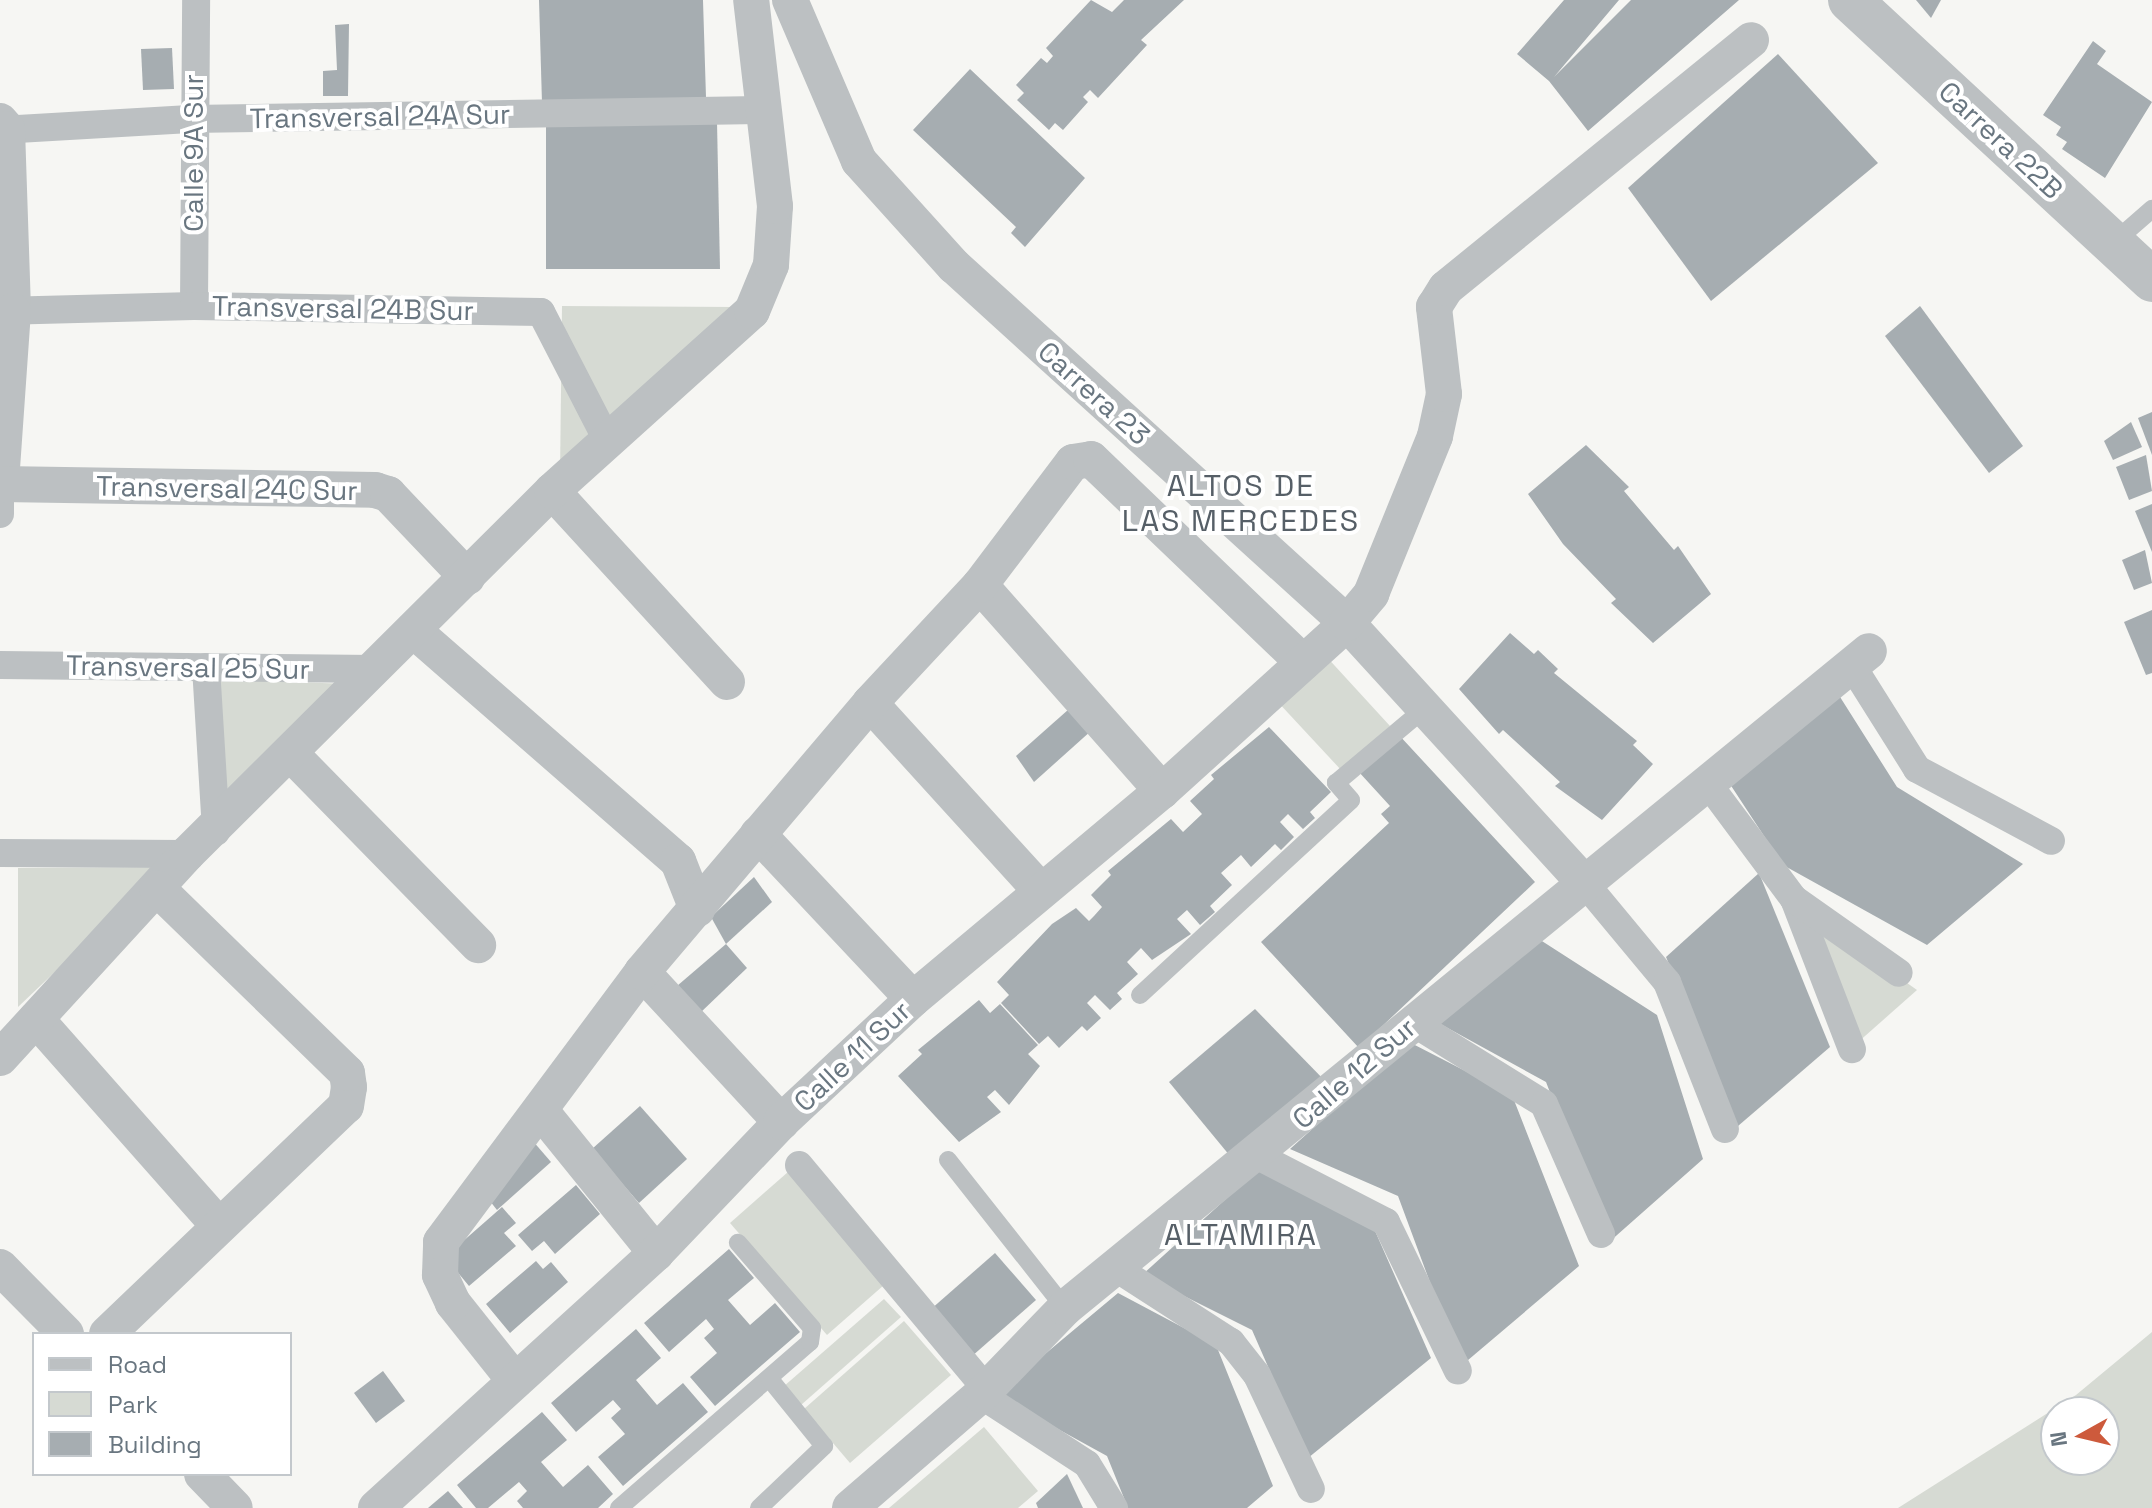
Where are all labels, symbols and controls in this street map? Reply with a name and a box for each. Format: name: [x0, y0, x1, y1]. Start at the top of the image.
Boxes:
street label: Calle 9A Sur: [176, 74, 210, 232]
street label: Carrera 22B: [1932, 74, 2070, 206]
street label: Transversal 24A Sur: [249, 97, 511, 135]
street label: Transversal 24B Sur: [212, 289, 474, 327]
street label: Carrera 23: [1031, 334, 1157, 452]
district label: ALTOS DE LAS MERCEDES: [1122, 468, 1360, 538]
street label: Transversal 24C Sur: [96, 469, 358, 507]
street label: Transversal 25 Sur: [66, 648, 310, 686]
street label: Calle 11 Sur: [787, 994, 917, 1118]
street label: Calle 12 Sur: [1286, 1010, 1422, 1136]
district label: ALTAMIRA: [1164, 1217, 1318, 1253]
legend: [32, 1332, 292, 1476]
text: Road: [108, 1349, 167, 1380]
text: Park: [108, 1389, 158, 1420]
north arrow: [2040, 1396, 2120, 1476]
text: Building: [108, 1429, 202, 1460]
text: N: [2043, 1430, 2073, 1448]

